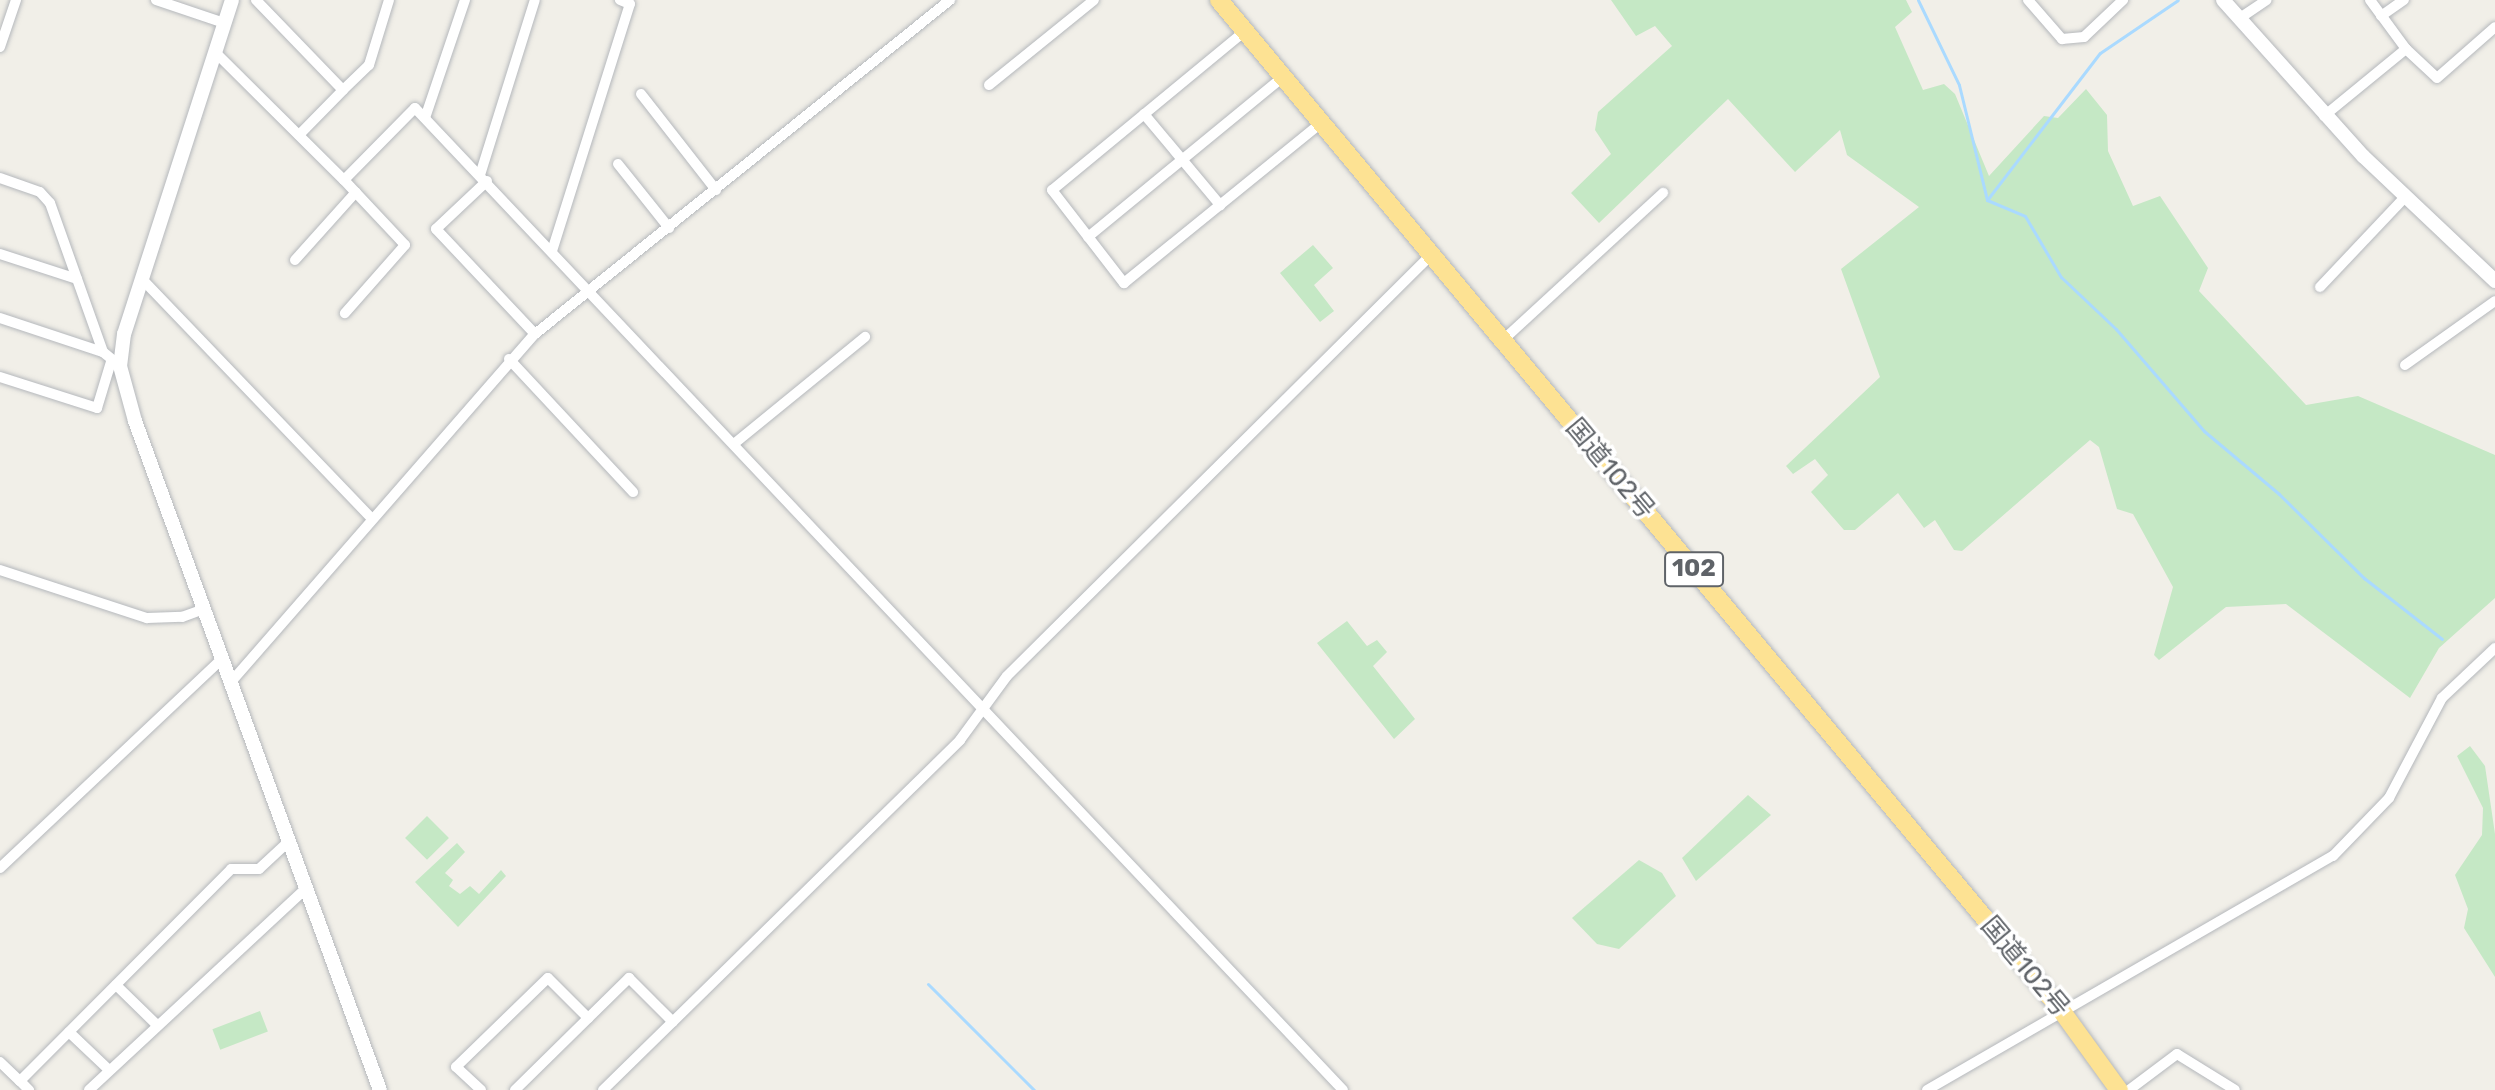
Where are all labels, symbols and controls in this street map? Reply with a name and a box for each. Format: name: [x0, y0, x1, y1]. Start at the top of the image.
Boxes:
street label: 国道102号: [1559, 413, 1661, 525]
road number: 102: [1664, 549, 1724, 589]
street label: 国道102号: [1974, 911, 2076, 1023]

